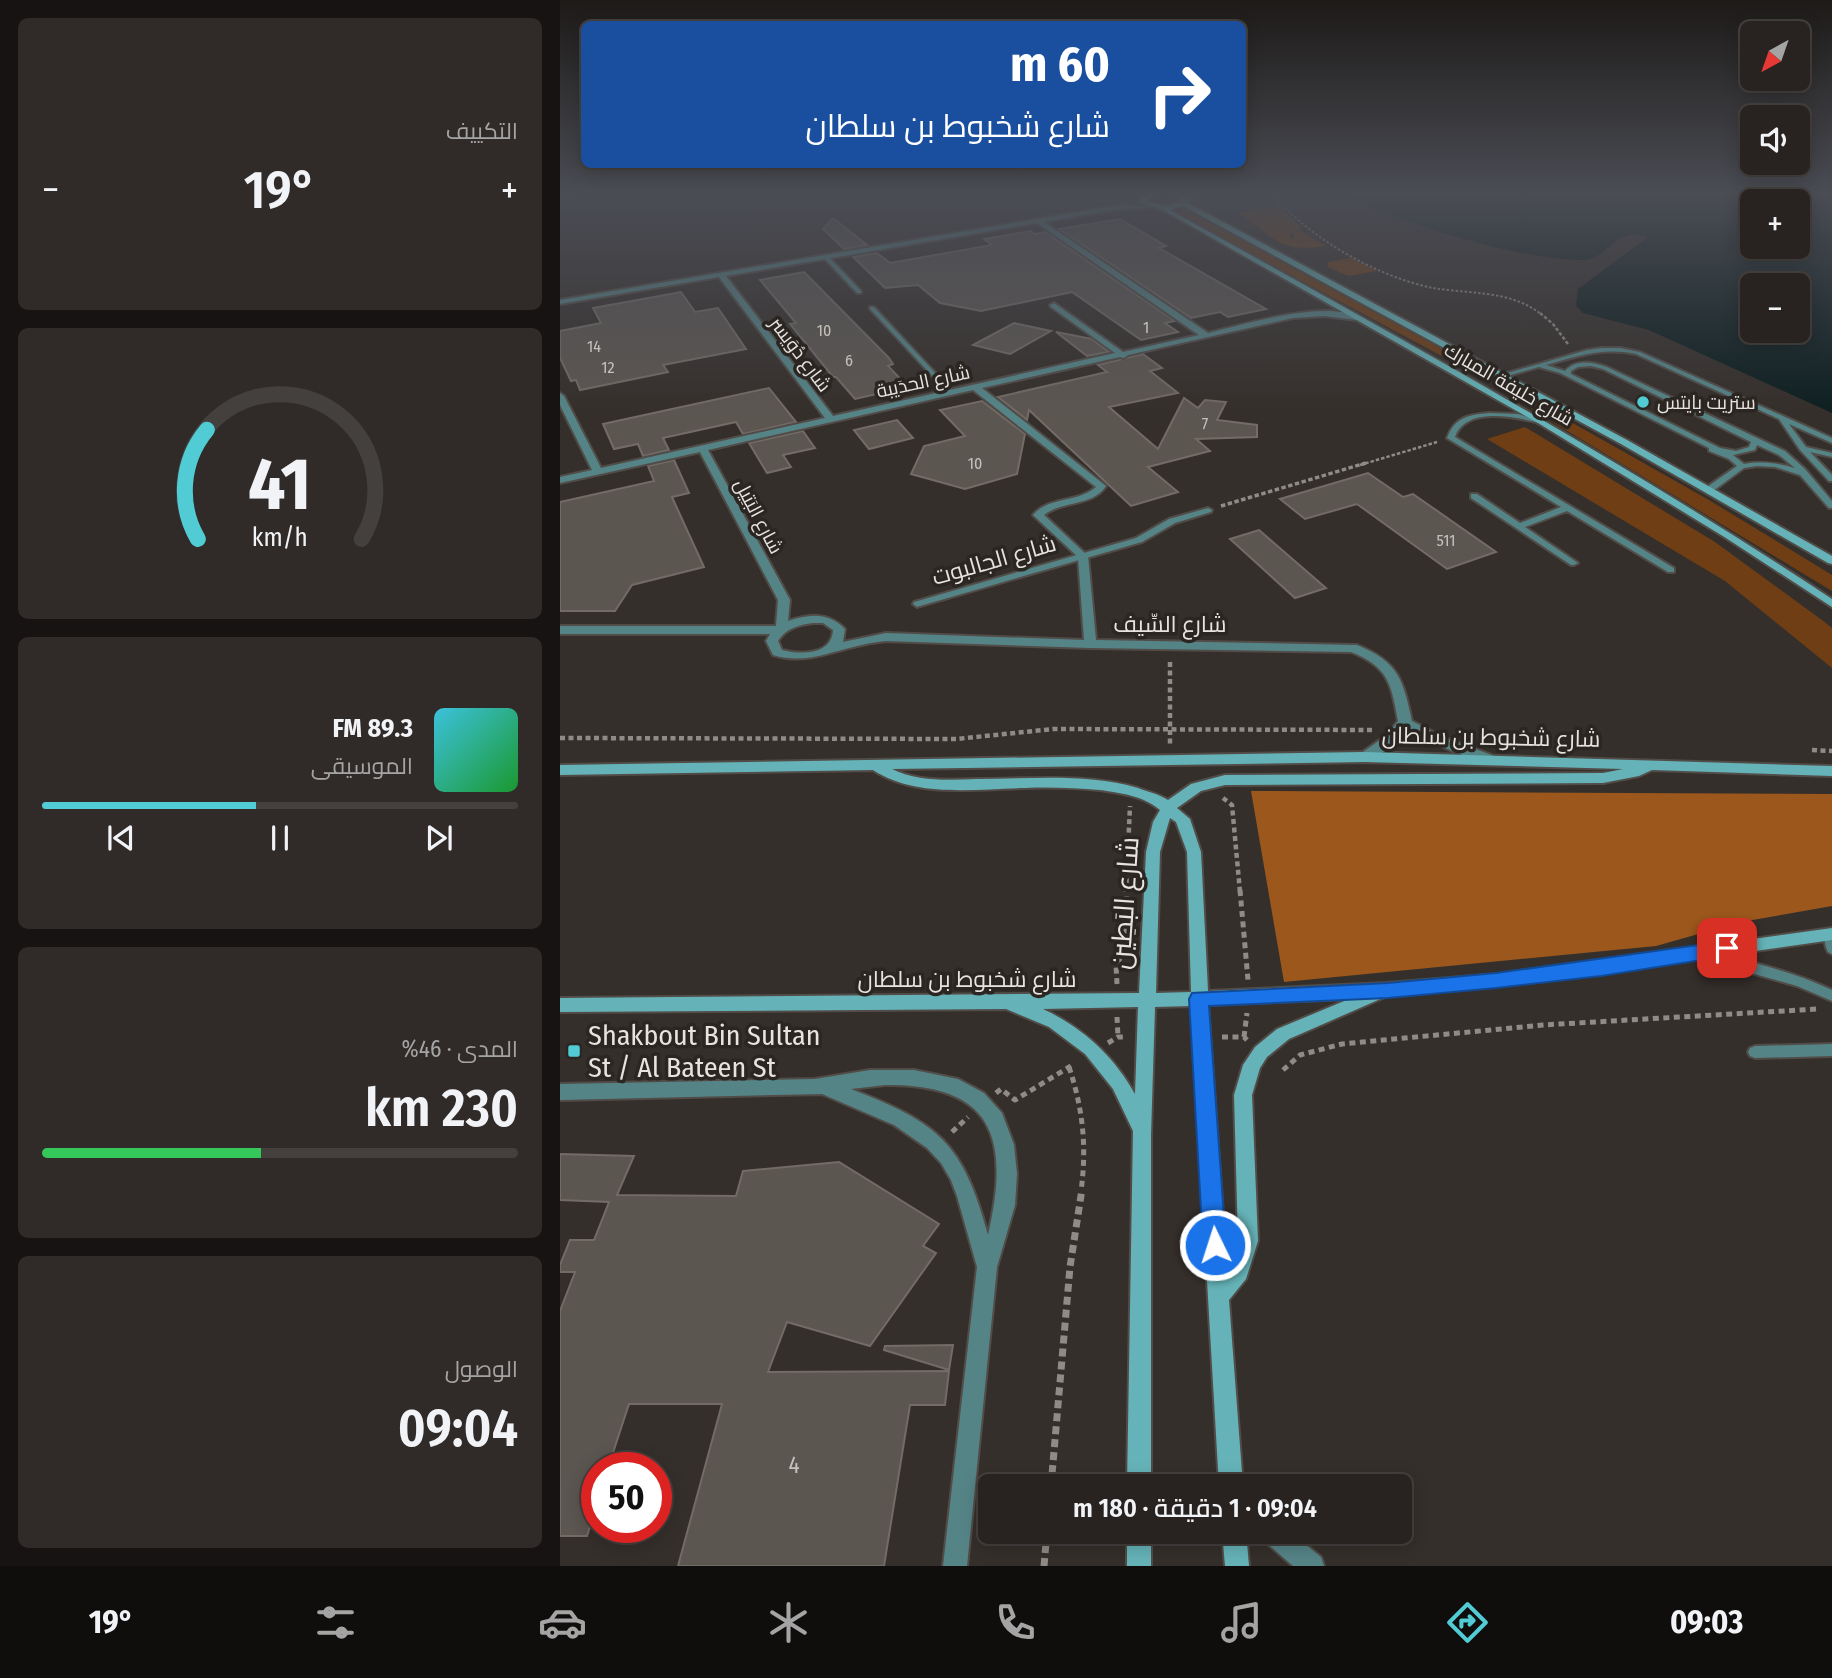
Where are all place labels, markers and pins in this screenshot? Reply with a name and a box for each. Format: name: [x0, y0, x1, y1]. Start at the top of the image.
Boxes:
place label: ستريت بايتس: [1657, 391, 1756, 414]
marker: ستريت بايتس: [1635, 394, 1651, 410]
pin: [1697, 918, 1757, 978]
place label: Shakbout Bin Sultan St / Al Bateen St: [588, 1019, 821, 1084]
marker: Shakbout Bin Sultan St / Al Bateen St: [566, 1043, 582, 1059]

